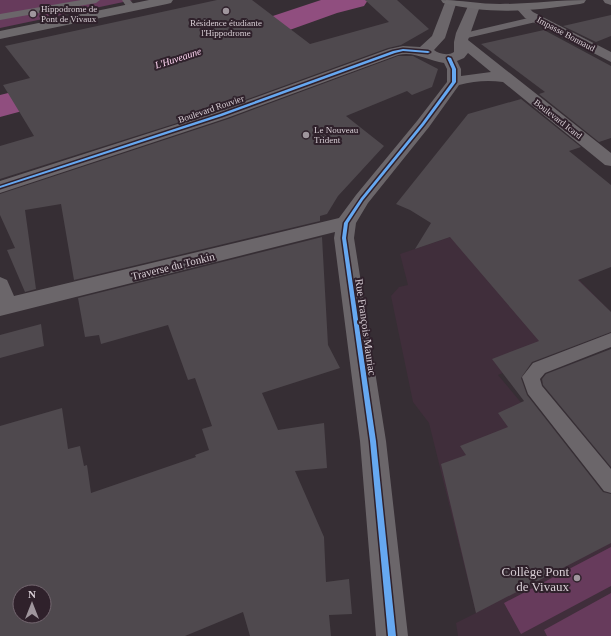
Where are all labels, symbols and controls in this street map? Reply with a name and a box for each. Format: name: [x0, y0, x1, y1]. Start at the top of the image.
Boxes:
place label: Hippodrome de Pont de Vivaux: [41, 4, 97, 24]
marker: Résidence étudiante l'Hippodrome: [221, 6, 231, 16]
marker: Hippodrome de Pont de Vivaux: [28, 9, 38, 19]
street label: Impasse Bonnaud: [535, 15, 597, 54]
place label: Résidence étudiante l'Hippodrome: [190, 18, 262, 38]
water label: L'Huveaune: [152, 45, 203, 71]
street label: Boulevard Rouvier: [177, 93, 245, 125]
street label: Boulevard Icard: [532, 97, 584, 141]
place label: Le Nouveau Trident: [314, 125, 359, 145]
marker: Le Nouveau Trident: [301, 130, 311, 140]
street label: Traverse du Tonkin: [130, 250, 216, 282]
street label: Rue François Mauriac: [353, 278, 379, 376]
place label: Collège Pont de Vivaux: [501, 564, 569, 594]
marker: Collège Pont de Vivaux: [572, 573, 582, 583]
north arrow: [12, 584, 52, 624]
text: N: [28, 588, 36, 600]

